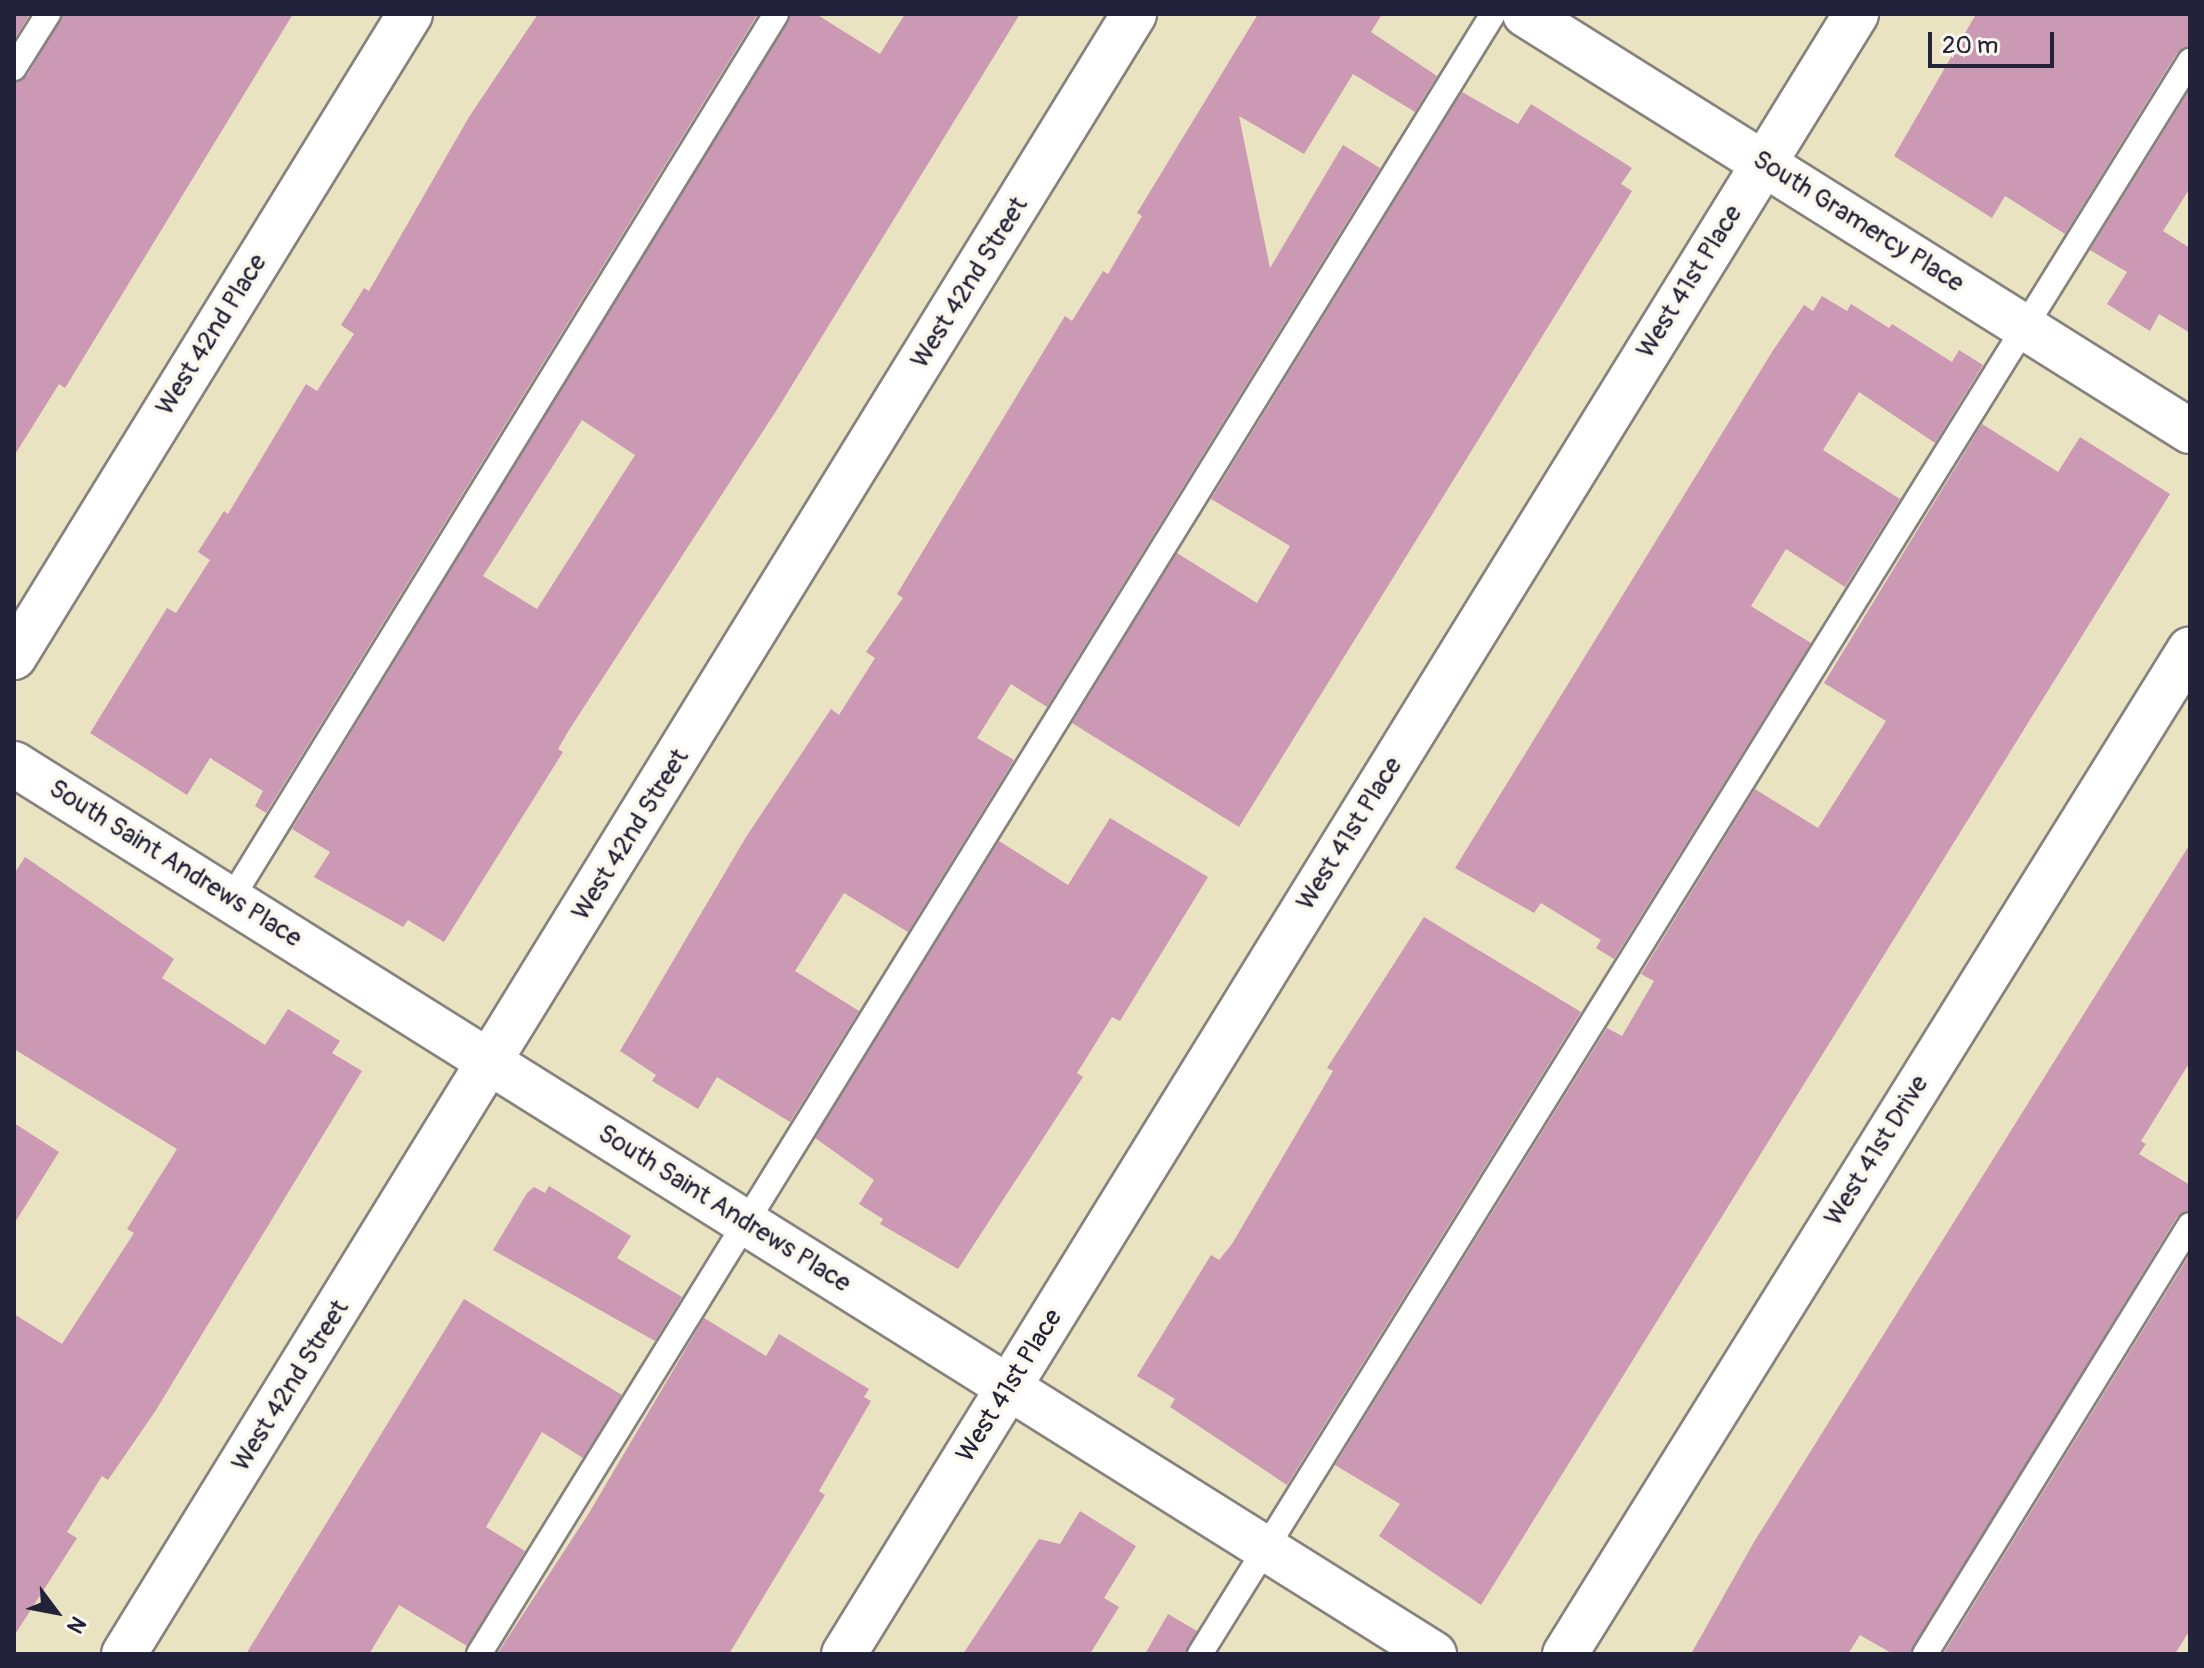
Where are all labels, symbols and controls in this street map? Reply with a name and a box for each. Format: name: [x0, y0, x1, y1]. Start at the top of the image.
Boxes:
scale bar: [1932, 16, 2058, 66]
text: 20 m: [1942, 31, 1998, 60]
street label: South Gramercy Place: [1747, 144, 1969, 300]
street label: West 42nd Street: [905, 192, 1035, 374]
street label: West 41st Place: [1631, 200, 1749, 364]
street label: West 42nd Place: [150, 249, 274, 421]
street label: West 42nd Street: [566, 744, 696, 926]
street label: West 41st Place: [1291, 752, 1409, 916]
street label: South Saint Andrews Place: [43, 773, 307, 955]
street label: West 41st Drive: [1818, 1070, 1936, 1232]
street label: South Saint Andrews Place: [592, 1118, 856, 1300]
street label: West 42nd Street: [226, 1295, 356, 1477]
street label: West 41st Place: [951, 1304, 1069, 1468]
north arrow: [16, 1572, 96, 1652]
text: N: [61, 1611, 92, 1638]

